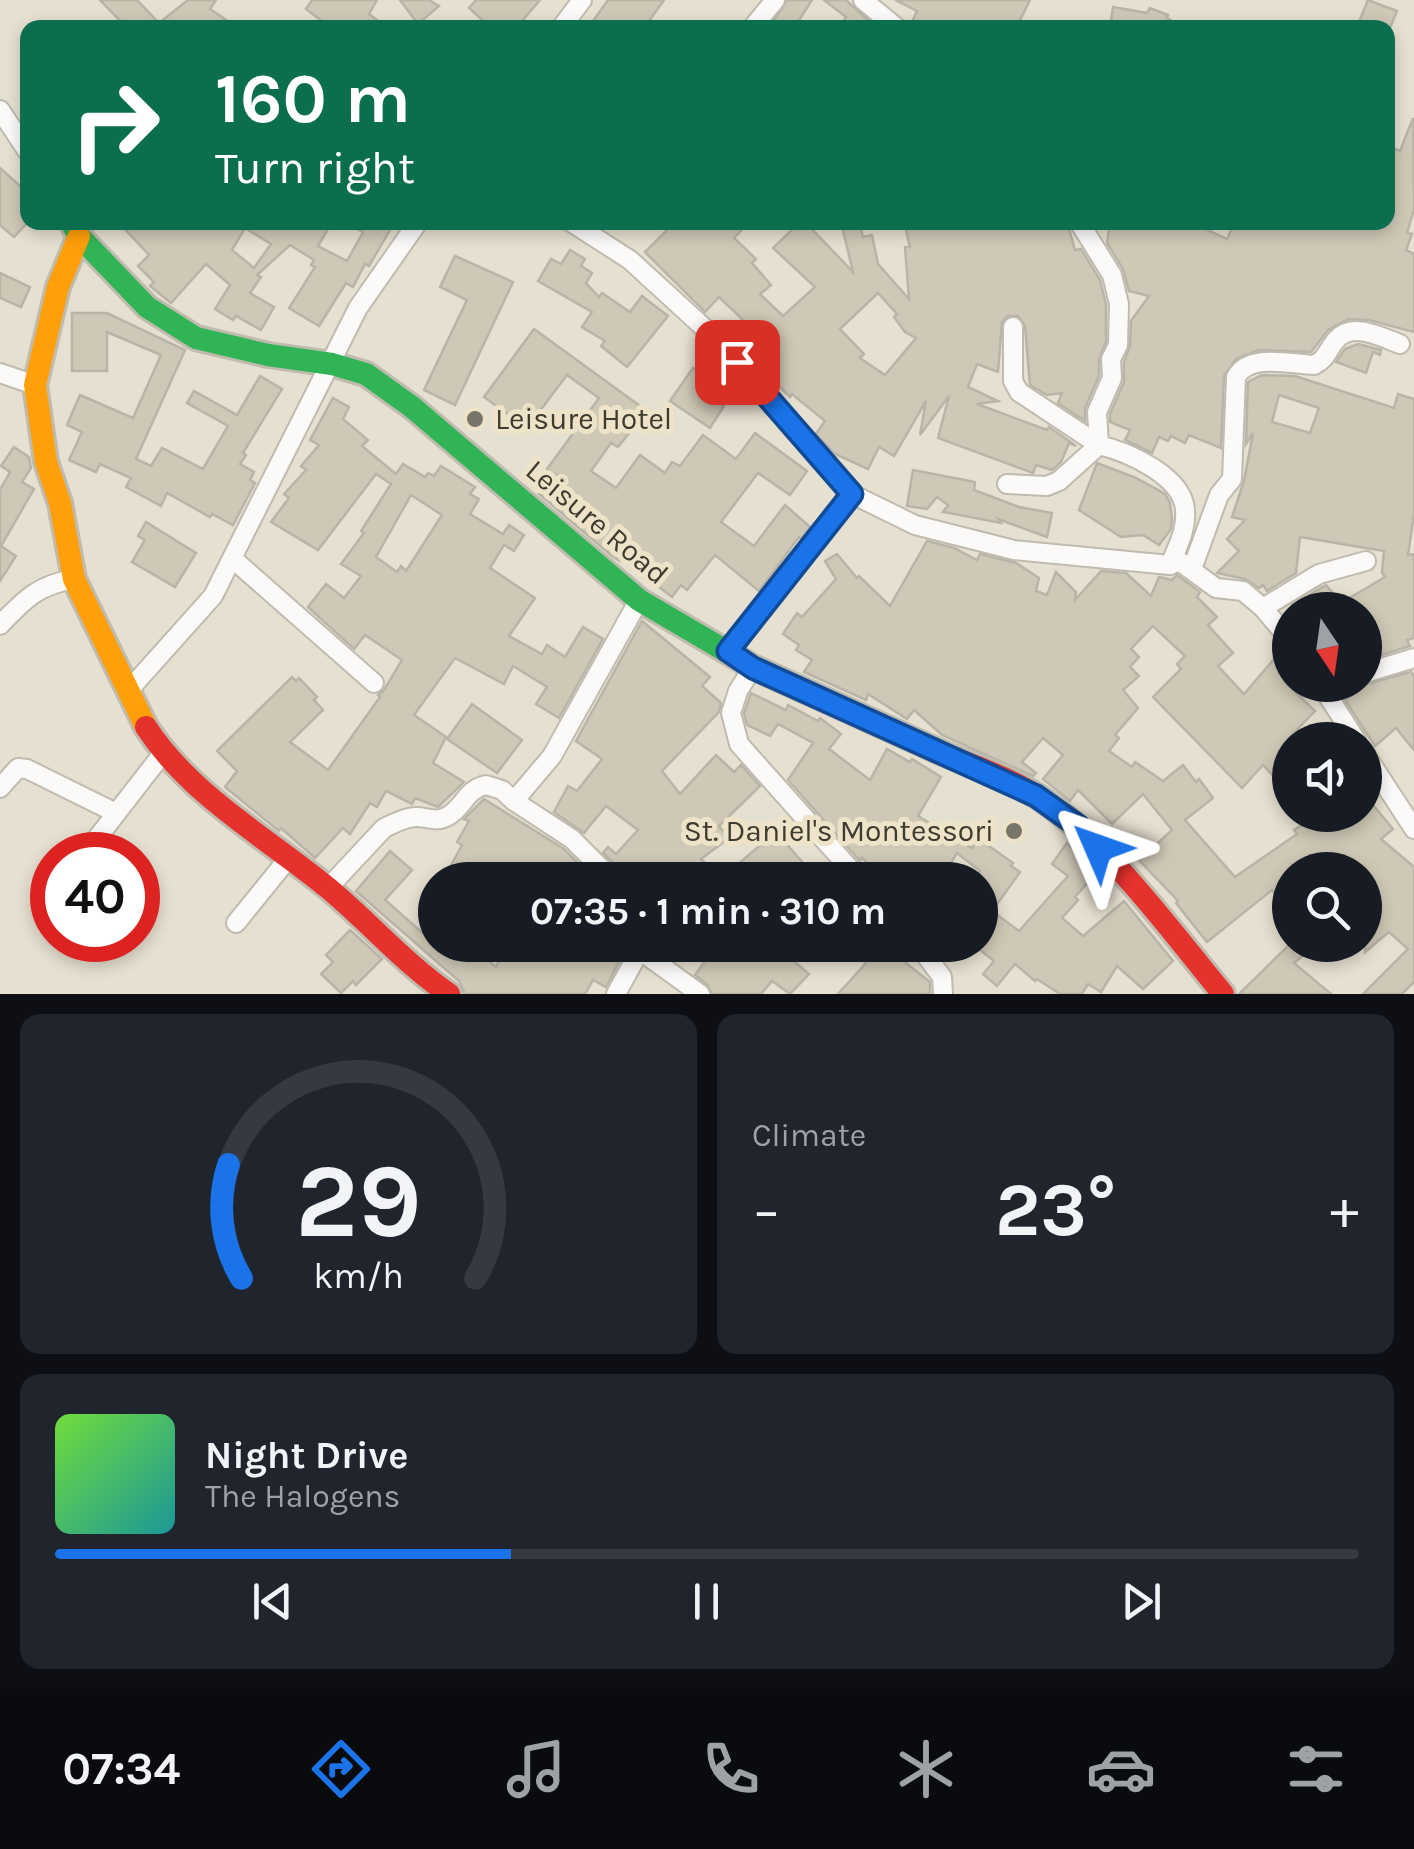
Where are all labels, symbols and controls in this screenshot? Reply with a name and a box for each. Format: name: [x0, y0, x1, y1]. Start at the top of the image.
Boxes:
text: 160 m: [215, 58, 411, 140]
icon: right: [50, 60, 180, 190]
text: Turn right: [215, 142, 415, 194]
pin: [695, 320, 780, 405]
icon: arrive: [710, 335, 765, 390]
place label: Leisure Hotel: [495, 401, 672, 437]
marker: Leisure Hotel: [464, 408, 486, 430]
street label: Leisure Road: [518, 452, 676, 592]
north arrow: [1272, 592, 1382, 702]
map controls: [1272, 592, 1382, 962]
button: sound: [1272, 722, 1382, 832]
position arrow: [1046, 796, 1150, 900]
place label: St. Daniel's Montessori: [684, 813, 994, 849]
marker: St. Daniel's Montessori: [1003, 820, 1025, 842]
speed limit sign: 40: [30, 832, 160, 962]
button: search: [1272, 852, 1382, 962]
text: 07:35 · 1 min · 310 m: [530, 889, 886, 934]
text: Climate: [752, 1117, 866, 1154]
text: 29: [295, 1141, 422, 1262]
text: 23°: [995, 1166, 1116, 1254]
text: −: [752, 1178, 781, 1242]
text: +: [1330, 1178, 1359, 1242]
text: km/h: [313, 1255, 404, 1297]
text: Night Drive: [205, 1433, 408, 1478]
text: The Halogens: [205, 1478, 400, 1515]
icon: previous: [245, 1574, 300, 1629]
icon: pause: [679, 1574, 734, 1629]
icon: next: [1114, 1574, 1169, 1629]
icon: directions: [306, 1734, 376, 1804]
icon: music: [501, 1734, 571, 1804]
icon: phone: [696, 1734, 766, 1804]
icon: climate: [891, 1734, 961, 1804]
icon: car: [1086, 1734, 1156, 1804]
icon: filters: [1281, 1734, 1351, 1804]
text: 07:34: [63, 1743, 180, 1795]

